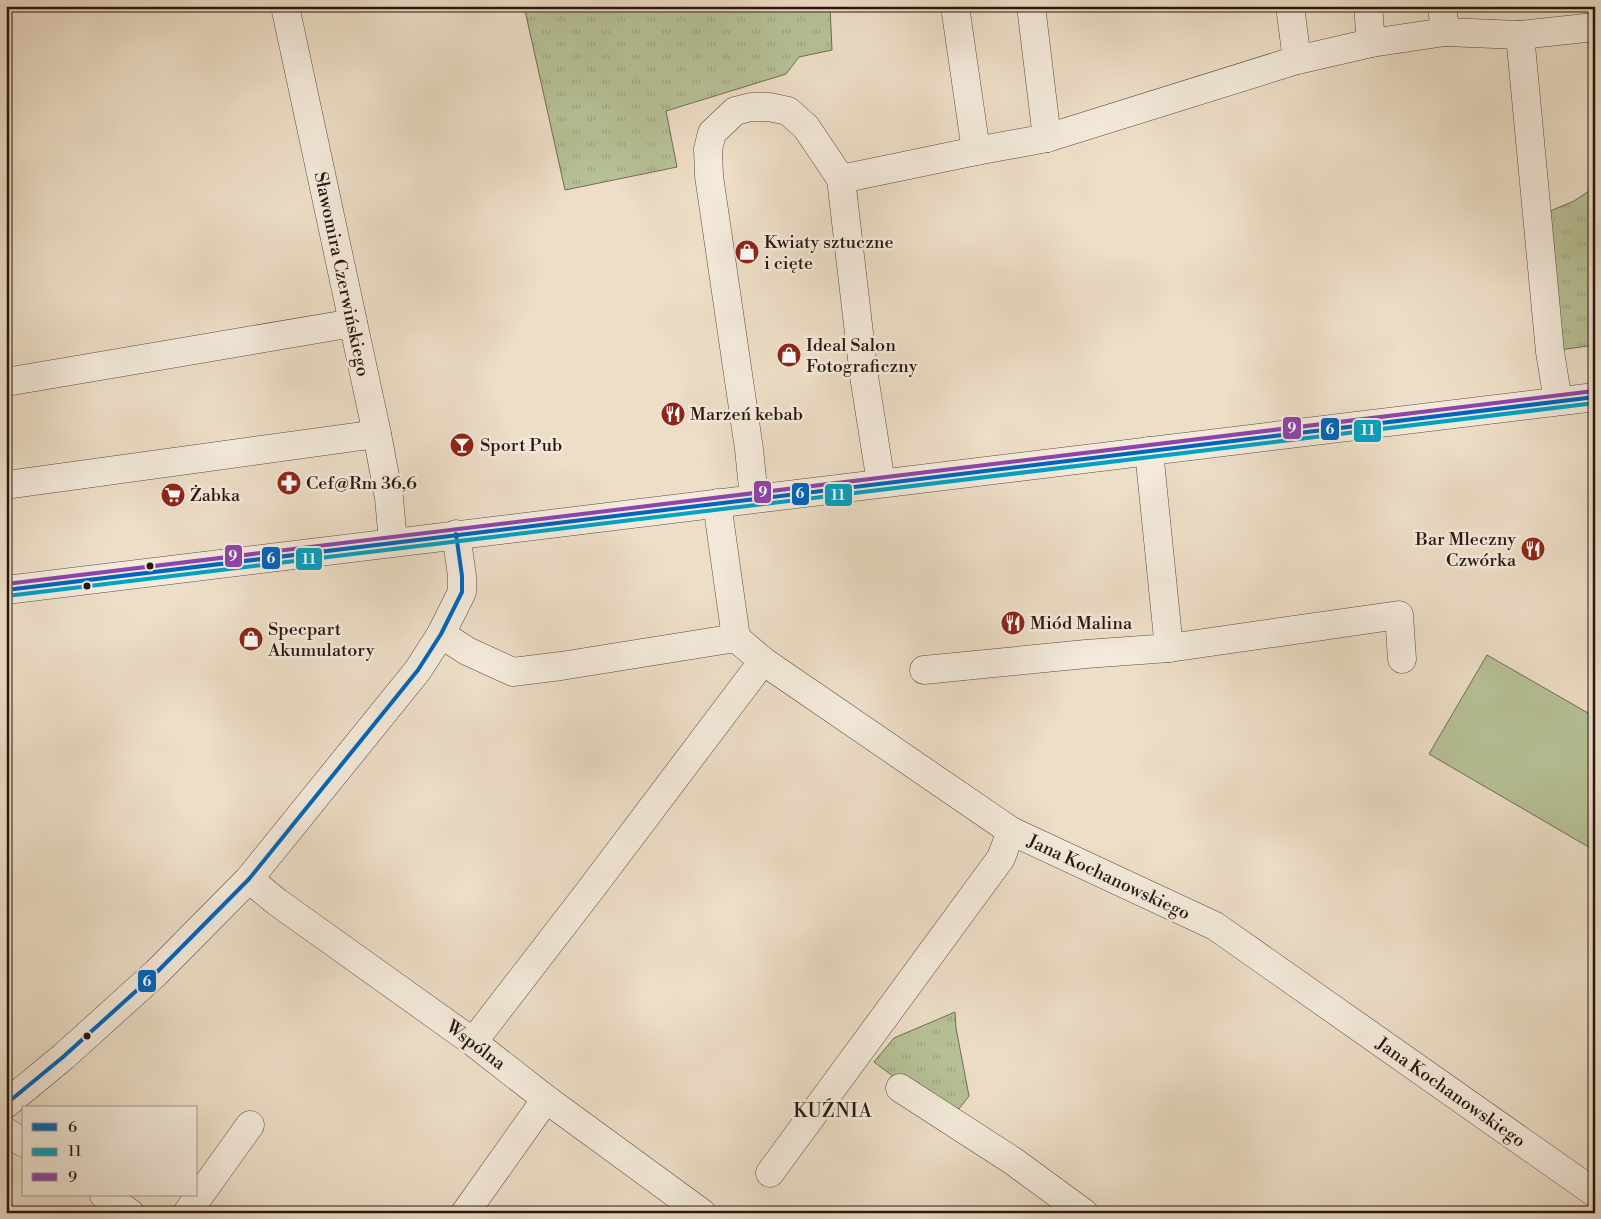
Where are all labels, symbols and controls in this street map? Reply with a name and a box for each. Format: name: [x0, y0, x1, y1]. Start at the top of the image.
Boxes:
street label: Sławomira Czerwińskiego: [309, 170, 374, 379]
place label: Kwiaty sztuczne i cięte: [764, 231, 894, 275]
shop icon: Kwiaty sztuczne i cięte: [734, 239, 760, 265]
place label: Ideal Salon Fotograficzny: [806, 334, 918, 378]
shop icon: Ideal Salon Fotograficzny: [776, 342, 802, 368]
restaurant icon: Marzeń kebab: [660, 401, 686, 427]
place label: Marzeń kebab: [690, 403, 803, 426]
line badge: 9: [1282, 416, 1302, 440]
line badge: 6: [1320, 417, 1340, 441]
line badge: 11: [1353, 419, 1382, 443]
text: 9: [1288, 420, 1297, 438]
text: 6: [1326, 421, 1335, 439]
text: 11: [1361, 422, 1375, 440]
bar icon: Sport Pub: [449, 432, 475, 458]
place label: Sport Pub: [480, 434, 562, 457]
pharmacy icon: Cef@Rm 36,6: [276, 470, 302, 496]
place label: Cef@Rm 36,6: [306, 472, 417, 495]
line badge: 9: [753, 480, 772, 504]
supermarket icon: Żabka: [160, 482, 186, 508]
line badge: 6: [791, 482, 810, 506]
line badge: 11: [824, 483, 853, 507]
place label: Żabka: [190, 484, 241, 507]
text: 9: [759, 484, 768, 502]
text: 6: [796, 485, 805, 503]
text: 11: [831, 487, 845, 505]
place label: Bar Mleczny Czwórka: [1414, 528, 1517, 572]
restaurant icon: Bar Mleczny Czwórka: [1520, 536, 1546, 562]
line badge: 9: [224, 544, 243, 568]
line badge: 6: [261, 546, 281, 570]
line badge: 11: [295, 547, 323, 571]
text: 9: [229, 548, 238, 566]
text: 6: [267, 550, 276, 568]
text: 11: [302, 551, 316, 569]
unlabelled marker: [145, 561, 155, 571]
unlabelled marker: [82, 581, 92, 591]
restaurant icon: Miód Malina: [1000, 610, 1026, 636]
place label: Miód Malina: [1030, 612, 1133, 635]
place label: Specpart Akumulatory: [267, 618, 375, 662]
shop icon: Specpart Akumulatory: [238, 626, 264, 652]
street label: Jana Kochanowskiego: [1023, 829, 1194, 925]
line badge: 6: [137, 969, 157, 993]
text: 6: [143, 973, 152, 991]
street label: Wspólna: [440, 1015, 511, 1076]
unlabelled marker: [82, 1031, 92, 1041]
street label: Jana Kochanowskiego: [1371, 1032, 1530, 1153]
district label: KUŹNIA: [793, 1098, 873, 1123]
legend: [22, 1106, 198, 1196]
text: 6: [68, 1118, 77, 1137]
text: 11: [68, 1142, 82, 1161]
text: 9: [68, 1168, 77, 1187]

